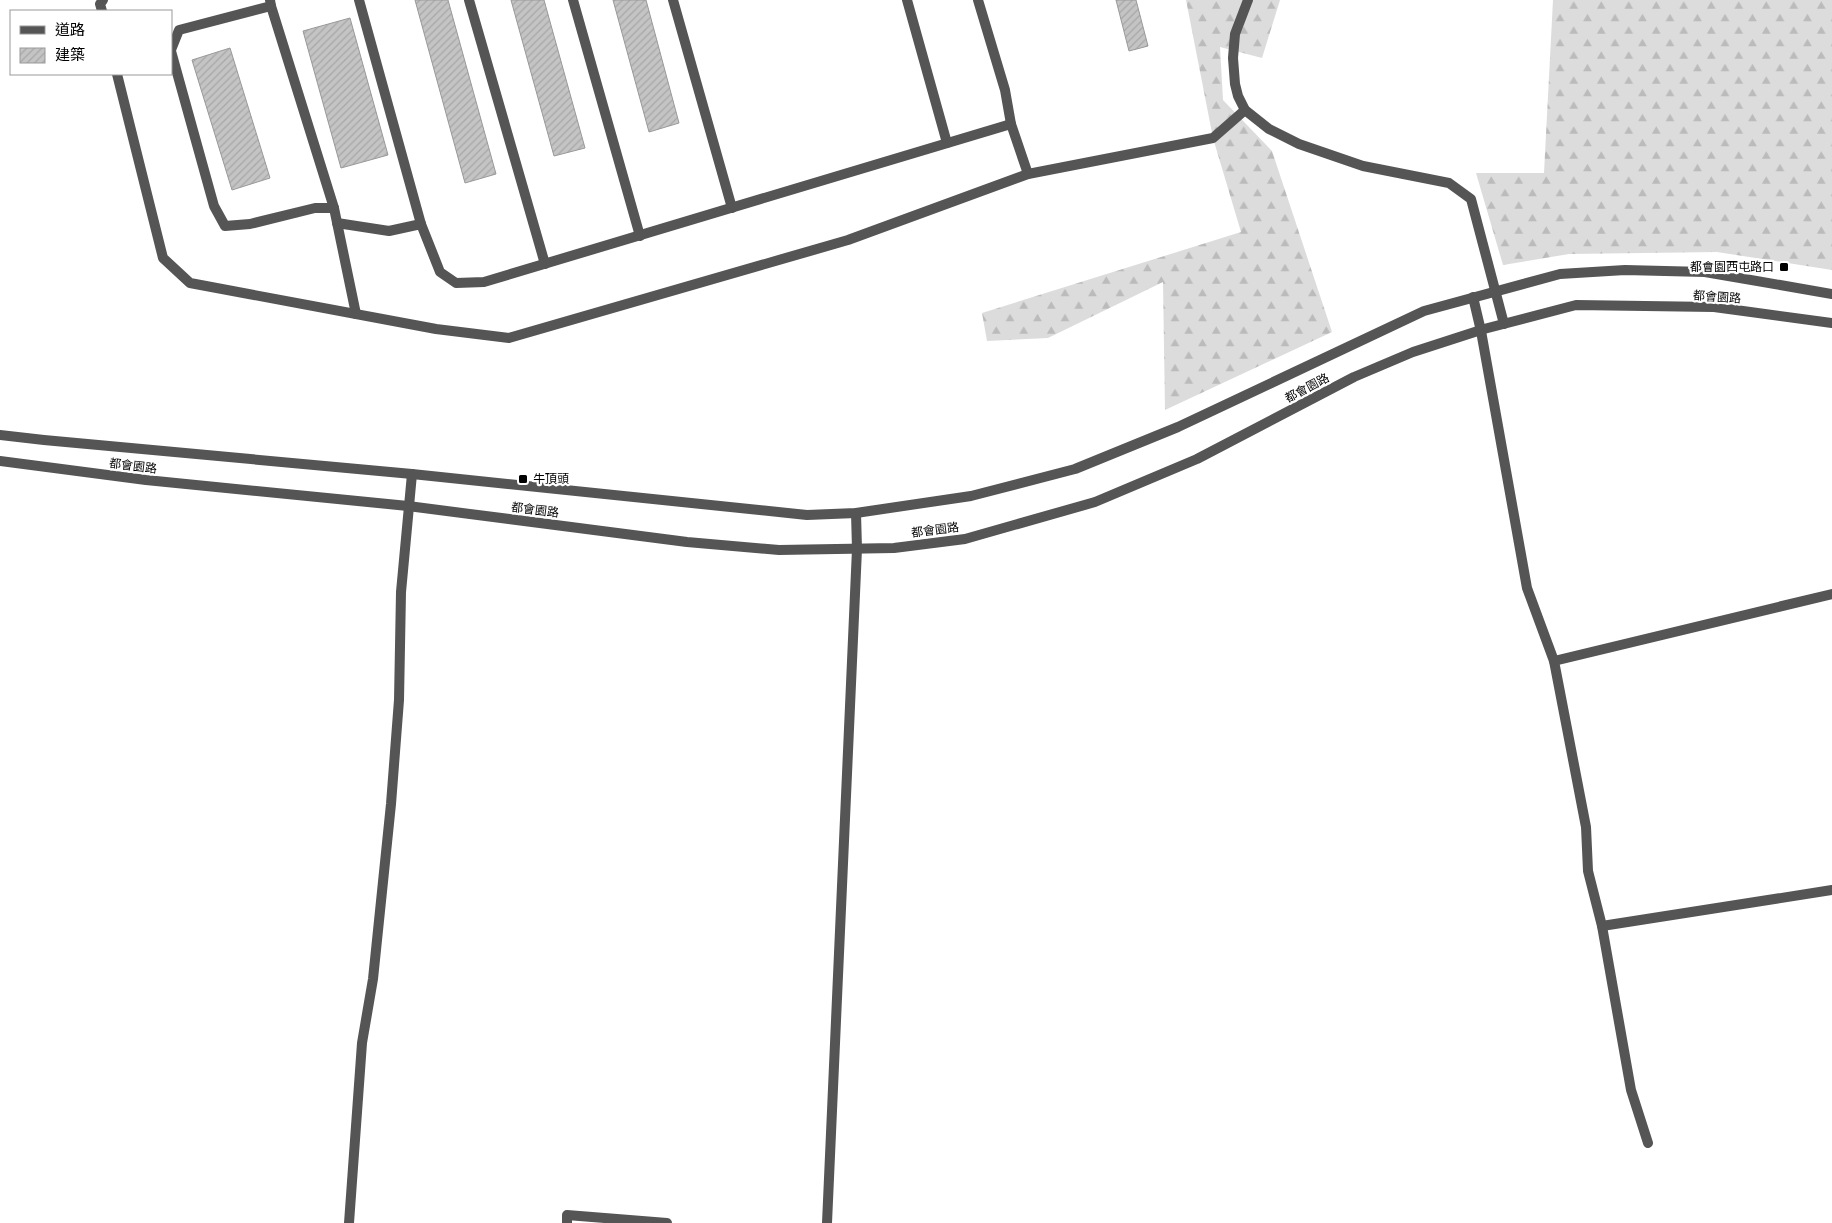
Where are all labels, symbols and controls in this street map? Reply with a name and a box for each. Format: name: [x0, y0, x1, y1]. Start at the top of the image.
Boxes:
legend: [10, 10, 172, 75]
text: 道路: [55, 21, 85, 39]
text: 建築: [55, 46, 85, 64]
place label: 都會園西屯路口: [1690, 260, 1774, 274]
marker: 都會園西屯路口: [1778, 261, 1790, 273]
street label: 都會園路: [1693, 288, 1741, 306]
street label: 都會園路: [1283, 371, 1331, 405]
street label: 都會園路: [108, 456, 158, 476]
place label: 牛頂頭: [533, 472, 569, 486]
marker: 牛頂頭: [517, 473, 529, 485]
street label: 都會園路: [510, 500, 560, 520]
street label: 都會園路: [910, 520, 960, 540]

